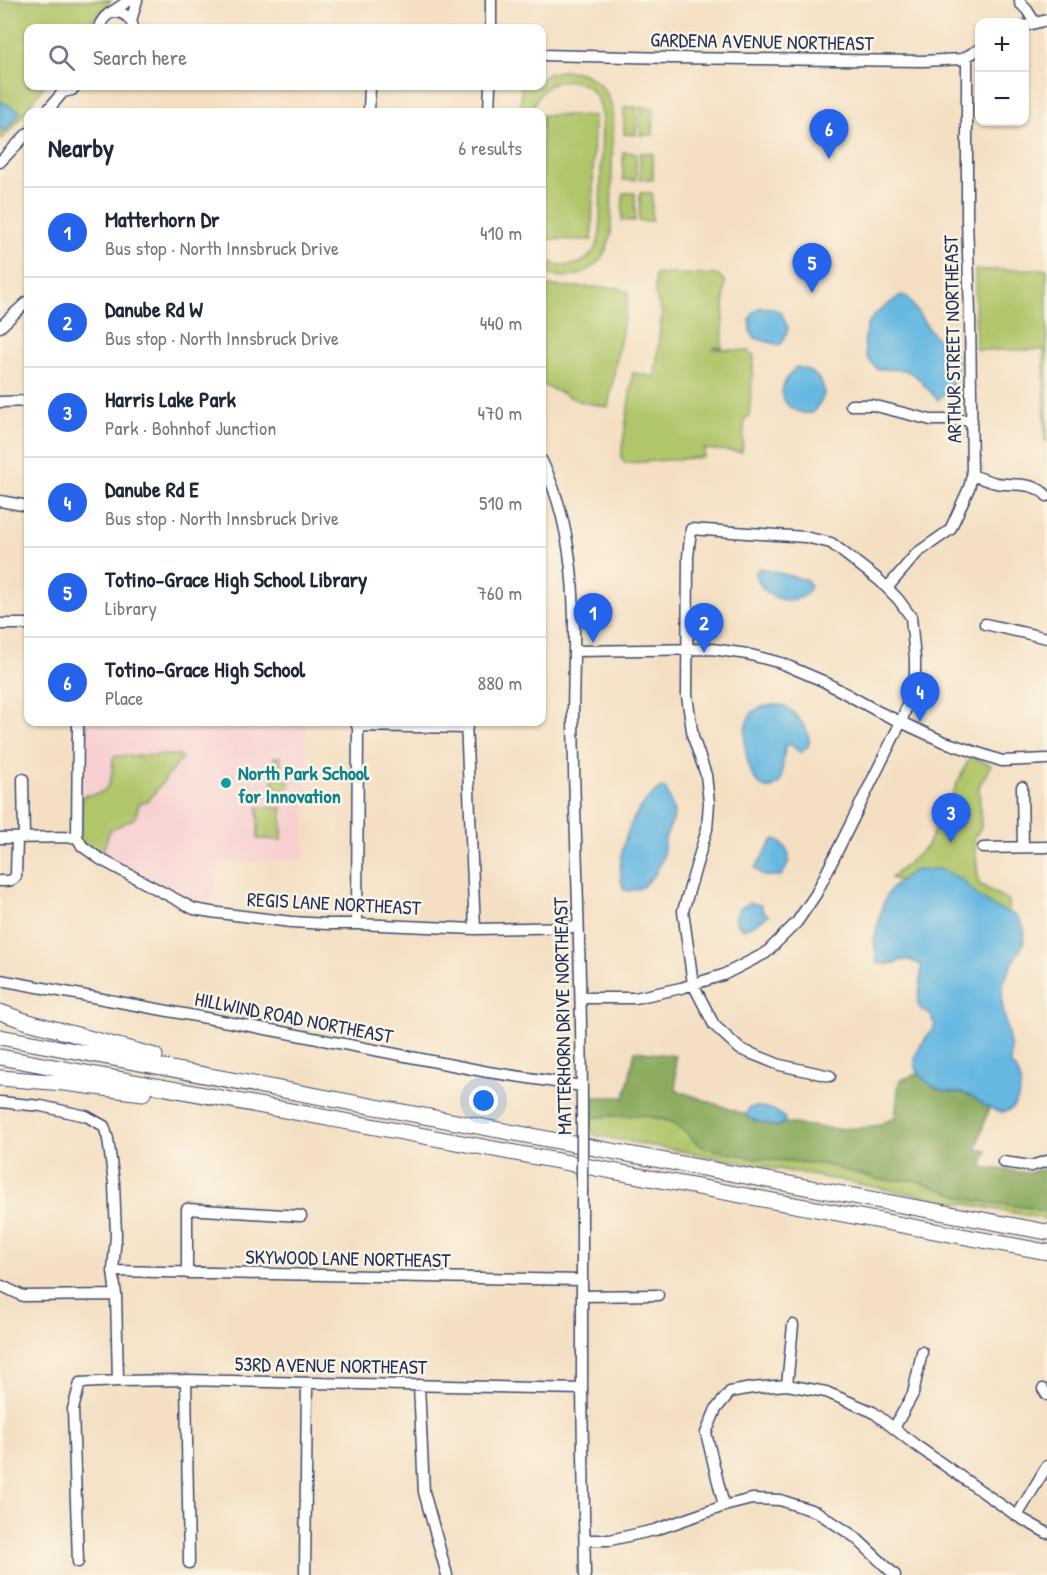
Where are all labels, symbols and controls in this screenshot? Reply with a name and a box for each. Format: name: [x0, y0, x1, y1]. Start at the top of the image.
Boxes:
map controls: [975, 18, 1029, 126]
button: +: [975, 18, 1029, 72]
search box: [24, 24, 546, 90]
street label: GARDENA AVENUE NORTHEAST: [650, 26, 875, 56]
icon: search: [45, 41, 78, 74]
text: Search here: [93, 42, 187, 72]
button: −: [975, 72, 1029, 126]
pin: 6: [810, 110, 848, 159]
text: Nearby: [48, 130, 114, 165]
text: 6 results: [458, 134, 522, 161]
text: Matterhorn Dr: [105, 204, 220, 234]
text: 1: [64, 219, 71, 246]
text: 410 m: [480, 219, 522, 246]
text: Bus stop · North Innsbruck Drive: [105, 234, 339, 261]
street label: ARTHUR STREET NORTHEAST: [937, 234, 967, 443]
pin: 5: [792, 244, 832, 293]
text: Danube Rd W: [105, 294, 203, 324]
text: 2: [63, 309, 72, 336]
text: 440 m: [480, 309, 522, 336]
text: Bus stop · North Innsbruck Drive: [105, 324, 339, 351]
text: Harris Lake Park: [105, 384, 236, 414]
text: 3: [63, 399, 72, 426]
text: 470 m: [477, 399, 522, 426]
text: Park · Bohnhof Junction: [105, 414, 276, 441]
text: Danube Rd E: [105, 474, 199, 504]
text: 4: [64, 489, 71, 516]
text: 510 m: [479, 489, 522, 516]
text: Bus stop · North Innsbruck Drive: [105, 504, 339, 531]
text: Totino-Grace High School Library: [105, 564, 367, 594]
text: 5: [63, 579, 72, 606]
text: 760 m: [477, 579, 522, 606]
text: Library: [105, 594, 157, 621]
pin: 1: [574, 594, 612, 643]
pin: 2: [684, 604, 724, 653]
text: Totino-Grace High School: [105, 654, 305, 684]
text: 6: [64, 669, 71, 696]
text: 880 m: [478, 669, 522, 696]
pin: 4: [900, 672, 940, 722]
text: Place: [105, 684, 144, 711]
place label: North Park School for Innovation: [238, 759, 370, 809]
marker: North Park School for Innovation: [219, 776, 233, 790]
pin: 3: [932, 794, 970, 843]
street label: REGIS LANE NORTHEAST: [246, 885, 422, 921]
street label: MATTERHORN DRIVE NORTHEAST: [546, 896, 578, 1135]
street label: HILLWIND ROAD NORTHEAST: [193, 985, 396, 1050]
your location: [469, 1086, 498, 1115]
street label: SKYWOOD LANE NORTHEAST: [245, 1243, 451, 1273]
street label: 53RD AVENUE NORTHEAST: [235, 1350, 428, 1380]

